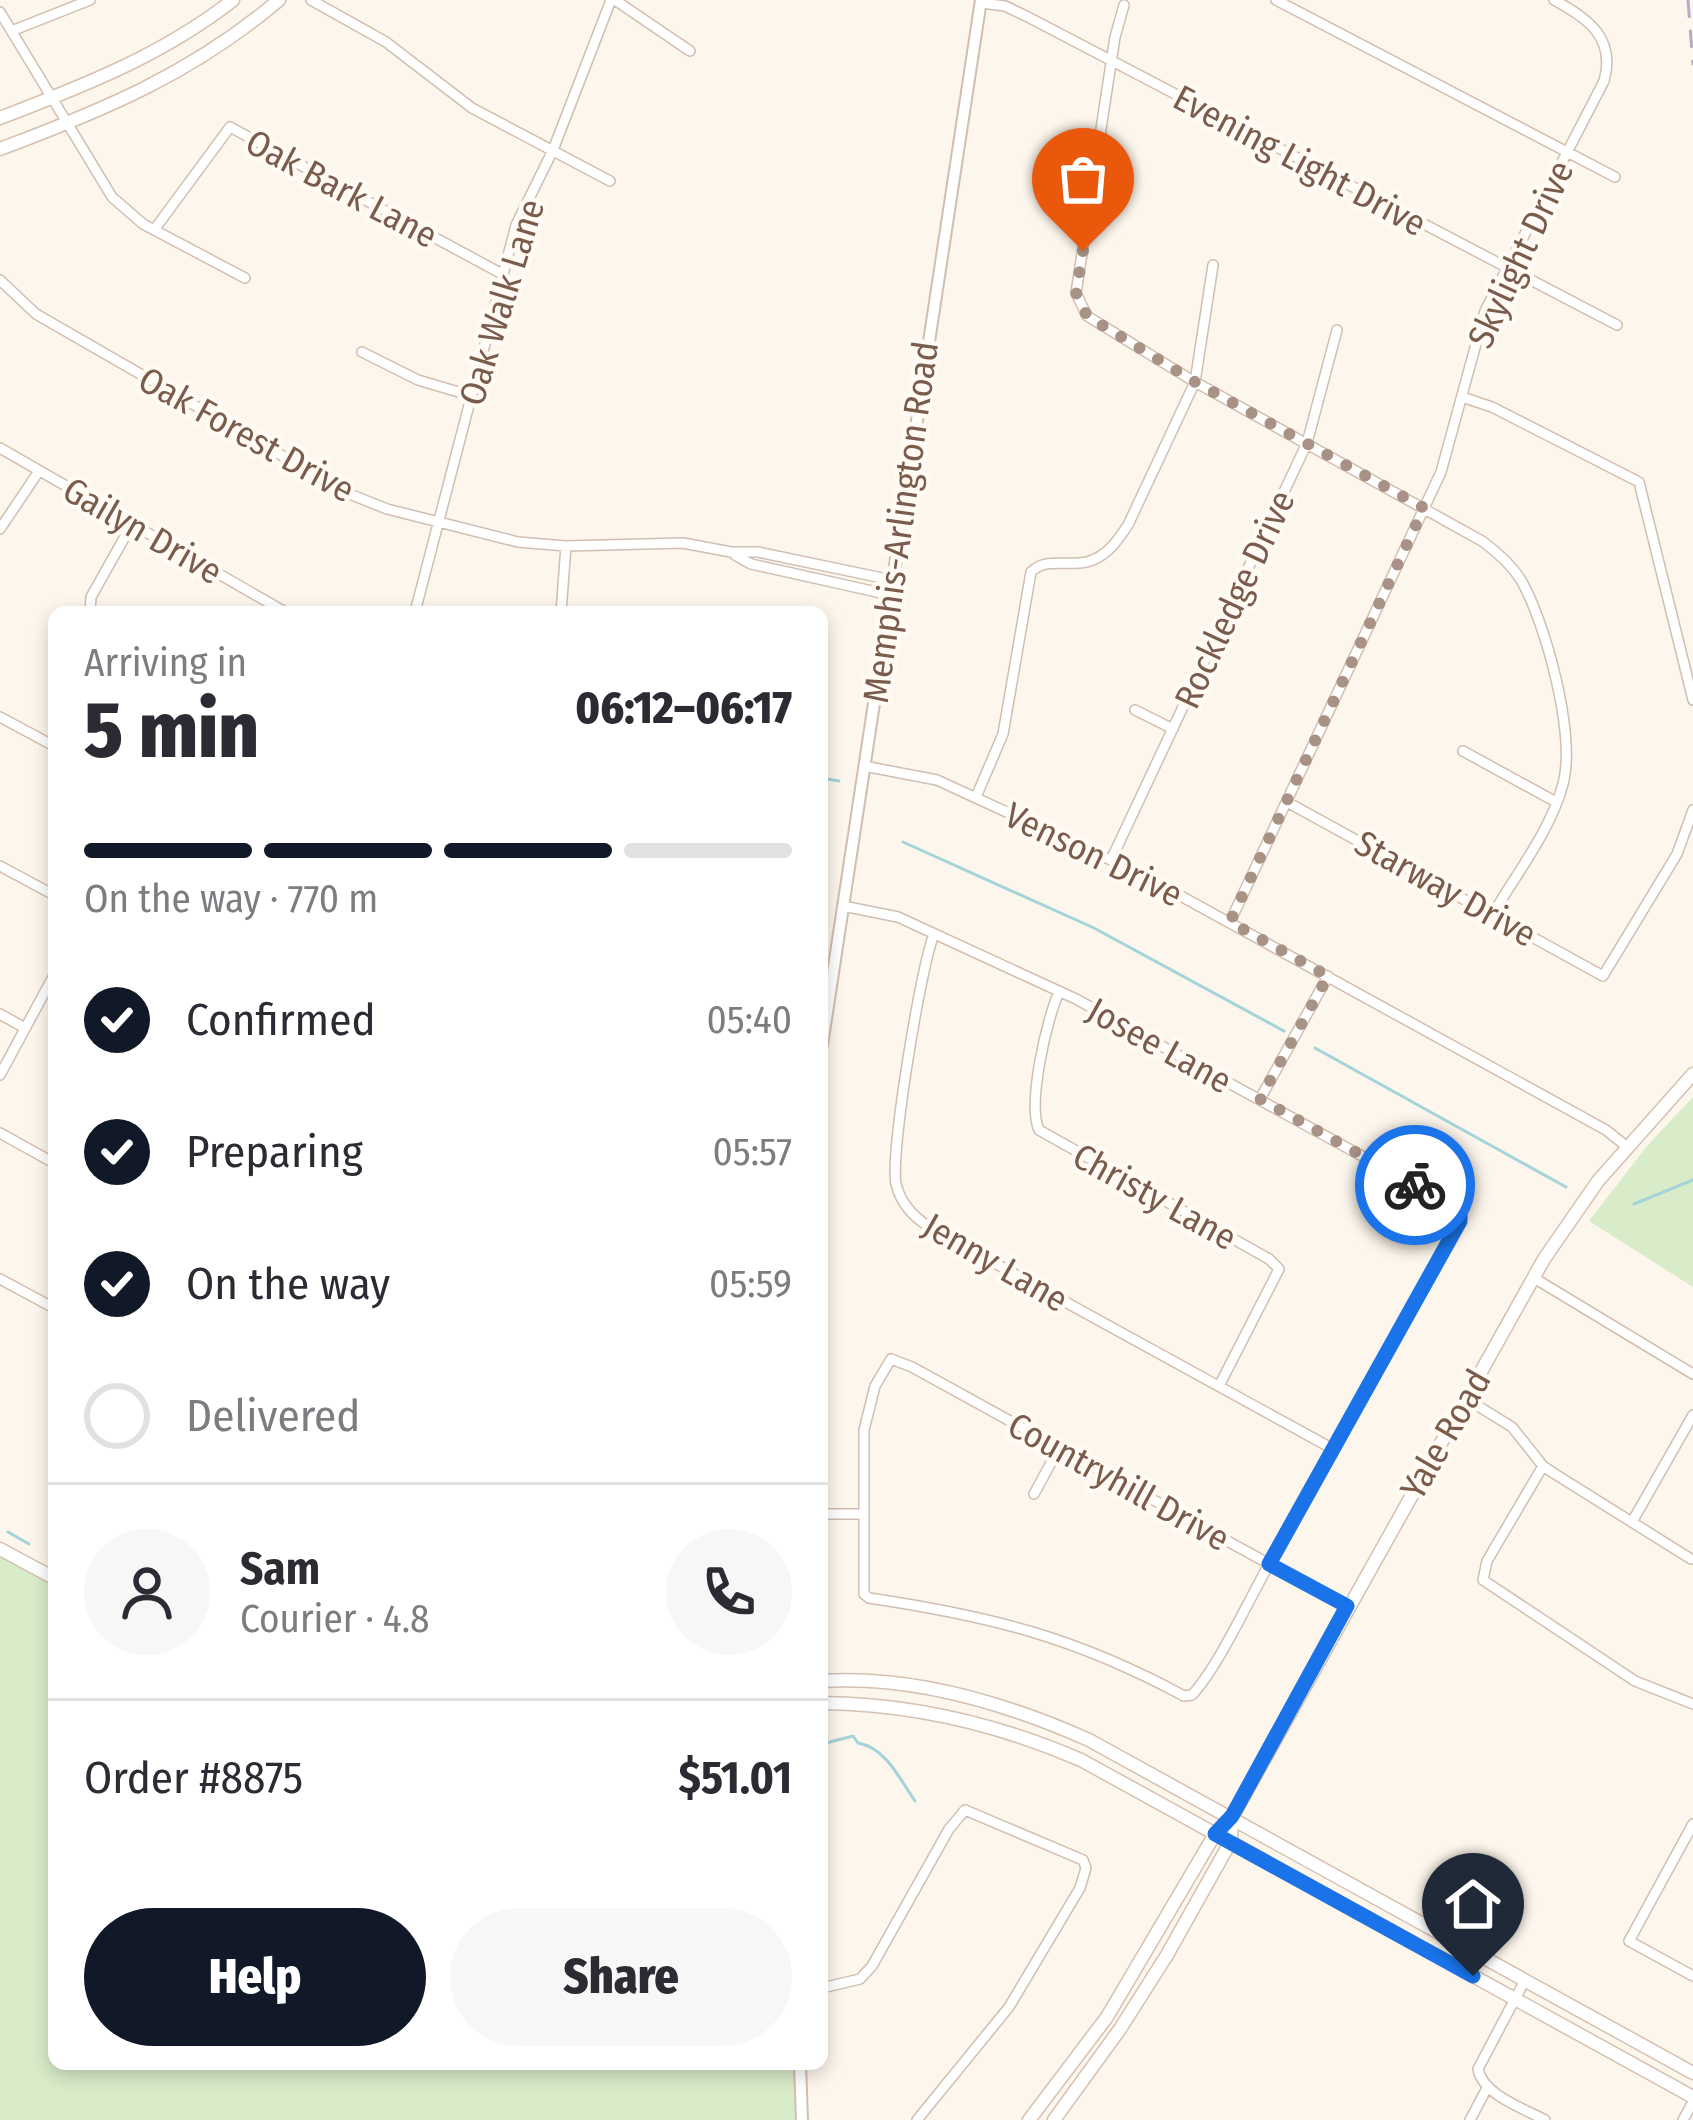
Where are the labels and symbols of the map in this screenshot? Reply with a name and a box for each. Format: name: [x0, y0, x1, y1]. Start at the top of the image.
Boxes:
street label: Evening Light Drive: [1166, 76, 1433, 246]
street label: Oak Bark Lane: [238, 120, 445, 258]
pin: [1032, 128, 1134, 251]
street label: Skylight Drive: [1458, 154, 1583, 355]
street label: Oak Walk Lane: [450, 194, 554, 411]
street label: Memphis-Arlington Road: [854, 339, 948, 706]
street label: Oak Forest Drive: [131, 358, 362, 512]
street label: Gailyn Drive: [55, 468, 230, 594]
street label: Rockledge Drive: [1165, 483, 1305, 715]
street label: Venson Drive: [998, 793, 1190, 917]
street label: Starway Drive: [1347, 821, 1544, 957]
street label: Josee Lane: [1080, 988, 1239, 1103]
courier: [1355, 1125, 1475, 1245]
street label: Christy Lane: [1065, 1134, 1244, 1260]
street label: Jenny Lane: [915, 1204, 1076, 1322]
street label: Yale Road: [1391, 1362, 1501, 1507]
street label: Countryhill Drive: [1000, 1403, 1237, 1561]
pin: [1422, 1853, 1524, 1976]

